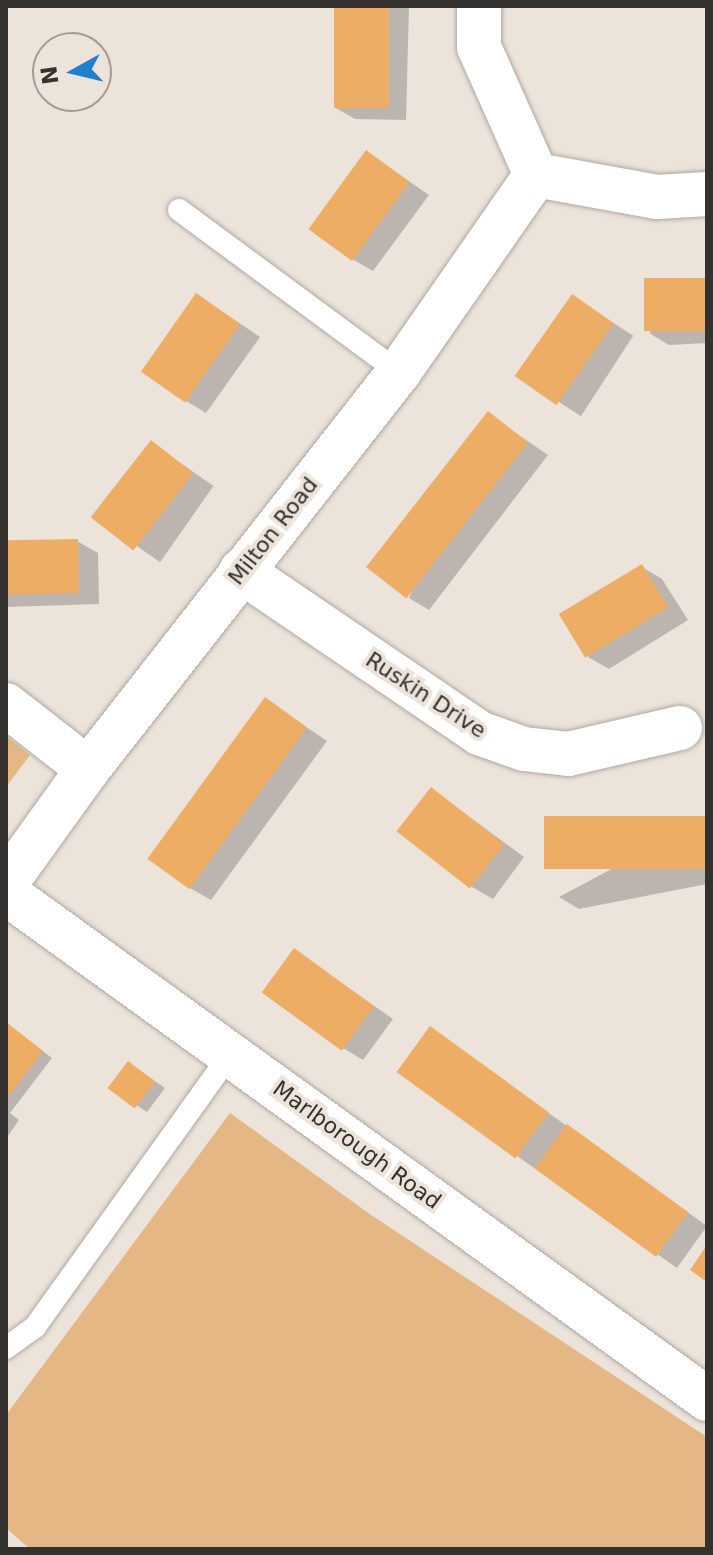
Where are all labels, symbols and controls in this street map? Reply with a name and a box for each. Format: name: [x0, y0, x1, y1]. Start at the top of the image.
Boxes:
north arrow: [32, 32, 112, 112]
text: N: [36, 64, 63, 86]
street label: Milton Road: [223, 472, 323, 590]
street label: Ruskin Drive: [361, 646, 491, 744]
street label: Marlborough Road: [268, 1075, 446, 1215]

